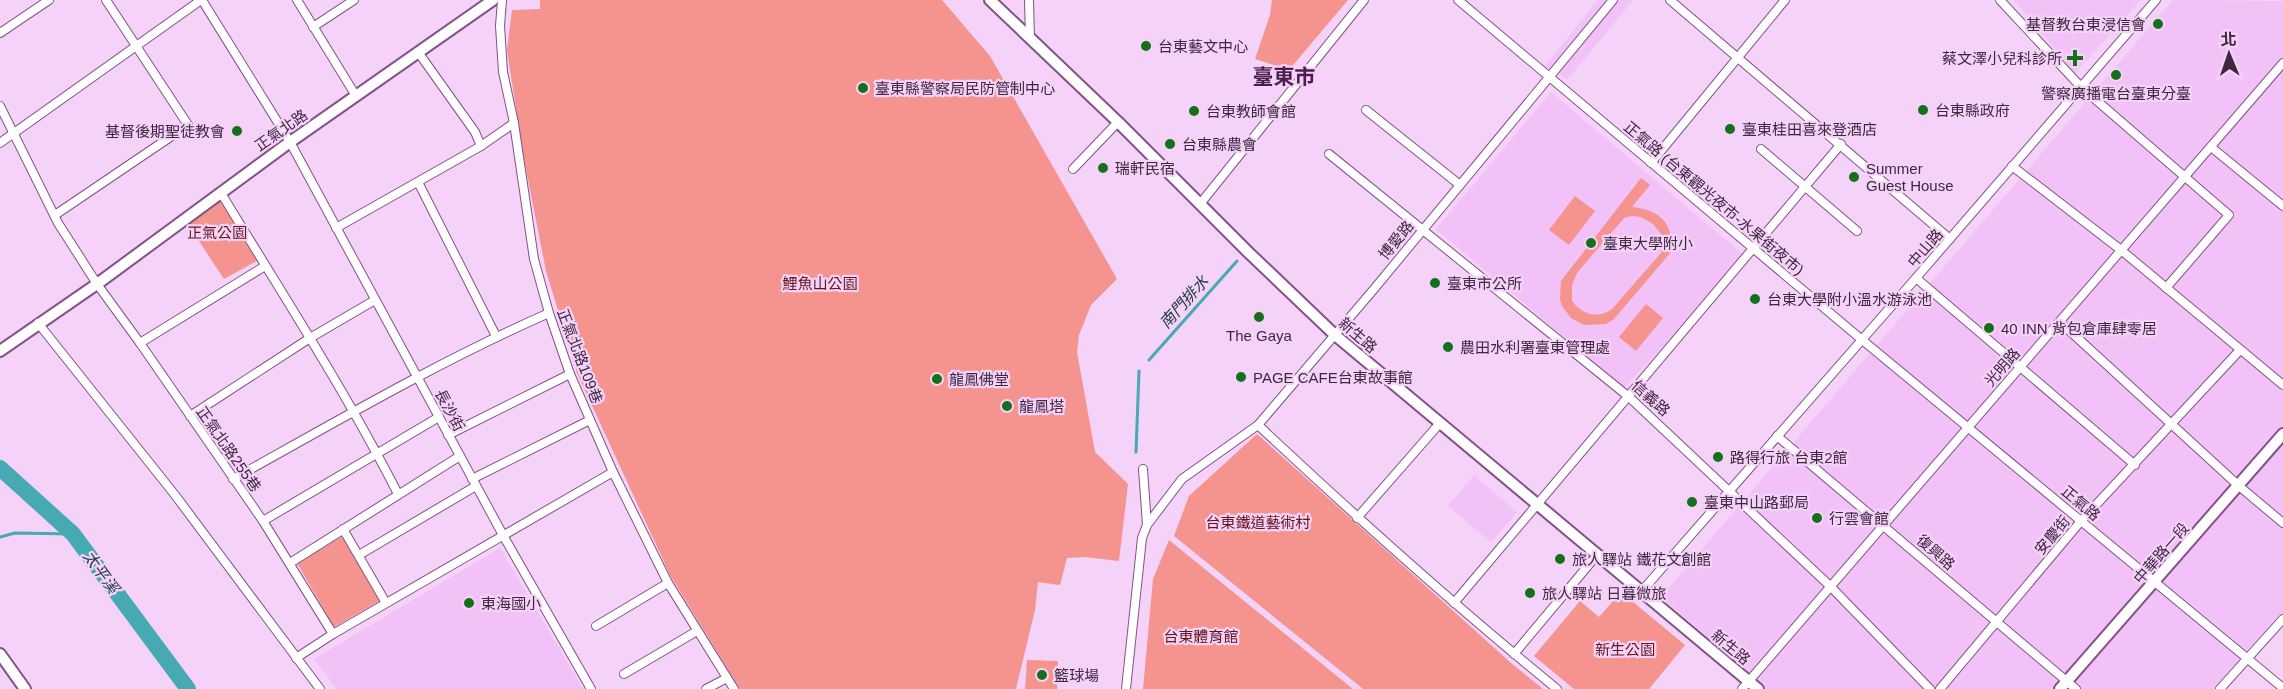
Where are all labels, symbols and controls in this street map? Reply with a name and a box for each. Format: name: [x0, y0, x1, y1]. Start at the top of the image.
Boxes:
place label: 基督教台東浸信會: [2026, 16, 2146, 33]
marker: 基督教台東浸信會: [2151, 17, 2165, 31]
north arrow: [2199, 24, 2259, 84]
text: 北: [2220, 31, 2237, 48]
place label: 台東藝文中心: [1158, 38, 1248, 55]
marker: 台東藝文中心: [1139, 39, 1153, 53]
marker: 蔡文澤小兒科診所: [2066, 49, 2084, 67]
place label: 蔡文澤小兒科診所: [1942, 50, 2062, 67]
district label: 臺東市: [1253, 65, 1316, 88]
marker: 警察廣播電台臺東分臺: [2109, 68, 2123, 82]
place label: 臺東縣警察局民防管制中心: [875, 80, 1055, 97]
marker: 臺東縣警察局民防管制中心: [856, 81, 870, 95]
place label: 警察廣播電台臺東分臺: [2041, 85, 2191, 102]
place label: 台東縣政府: [1935, 102, 2010, 119]
place label: 台東教師會館: [1206, 103, 1296, 120]
marker: 台東縣政府: [1916, 103, 1930, 117]
marker: 台東教師會館: [1187, 104, 1201, 118]
street label: 正氣北路: [252, 106, 310, 154]
street label: 正氣路 (台東觀光夜市-水果街夜市): [1621, 118, 1807, 278]
place label: 臺東桂田喜來登酒店: [1742, 121, 1877, 138]
marker: 臺東桂田喜來登酒店: [1723, 122, 1737, 136]
place label: 基督後期聖徒教會: [105, 123, 225, 140]
marker: 基督後期聖徒教會: [230, 124, 244, 138]
place label: 台東縣農會: [1182, 136, 1257, 153]
marker: 台東縣農會: [1163, 137, 1177, 151]
place label: 瑞軒民宿: [1115, 160, 1175, 177]
place label: Summer Guest House: [1866, 160, 1954, 194]
marker: 瑞軒民宿: [1096, 161, 1110, 175]
marker: Summer Guest House: [1847, 170, 1861, 184]
street label: 博愛路: [1375, 217, 1417, 263]
park label: 正氣公園: [187, 224, 247, 241]
street label: 中山路: [1904, 225, 1946, 271]
place label: 臺東大學附小: [1603, 235, 1693, 252]
marker: 臺東大學附小: [1584, 236, 1598, 250]
water label: 南門排水: [1156, 272, 1212, 331]
park label: 鯉魚山公園: [782, 275, 858, 292]
place label: 臺東市公所: [1447, 275, 1522, 292]
marker: 臺東市公所: [1428, 276, 1442, 290]
place label: 台東大學附小溫水游泳池: [1767, 291, 1932, 308]
marker: 台東大學附小溫水游泳池: [1748, 292, 1762, 306]
street label: 正氣北路109巷: [554, 306, 606, 406]
marker: The Gaya: [1252, 310, 1266, 324]
street label: 新生路: [1335, 314, 1381, 356]
place label: 40 INN 背包倉庫肆零居: [2001, 320, 2157, 337]
marker: 40 INN 背包倉庫肆零居: [1982, 321, 1996, 335]
place label: The Gaya: [1226, 327, 1293, 344]
place label: 農田水利署臺東管理處: [1460, 339, 1610, 356]
marker: 農田水利署臺東管理處: [1441, 340, 1455, 354]
street label: 光明路: [1981, 344, 2023, 390]
place label: PAGE CAFE台東故事館: [1253, 369, 1413, 386]
marker: PAGE CAFE台東故事館: [1234, 370, 1248, 384]
place label: 龍鳳佛堂: [949, 371, 1009, 388]
marker: 龍鳳佛堂: [930, 372, 944, 386]
street label: 信義路: [1629, 377, 1673, 419]
street label: 長沙街: [432, 386, 468, 434]
place label: 龍鳳塔: [1019, 398, 1064, 415]
marker: 龍鳳塔: [1000, 399, 1014, 413]
street label: 正氣北路255巷: [193, 403, 265, 495]
place label: 路得行旅 台東2館: [1730, 449, 1848, 466]
marker: 路得行旅 台東2館: [1711, 450, 1725, 464]
street label: 正氣路: [2058, 482, 2104, 524]
place label: 臺東中山路郵局: [1704, 494, 1809, 511]
marker: 臺東中山路郵局: [1685, 495, 1699, 509]
place label: 行雲會館: [1829, 510, 1889, 527]
marker: 行雲會館: [1810, 511, 1824, 525]
street label: 安慶街: [2031, 512, 2073, 558]
park label: 台東鐵道藝術村: [1205, 514, 1311, 531]
street label: 中華路一段: [2130, 519, 2192, 587]
street label: 復興路: [1913, 531, 1959, 573]
water label: 太平溪: [80, 548, 123, 598]
place label: 旅人驛站 鐵花文創館: [1572, 551, 1711, 568]
marker: 旅人驛站 鐵花文創館: [1553, 552, 1567, 566]
place label: 旅人驛站 日暮微旅: [1542, 585, 1666, 602]
marker: 旅人驛站 日暮微旅: [1523, 586, 1537, 600]
place label: 東海國小: [481, 595, 541, 612]
marker: 東海國小: [462, 596, 476, 610]
street label: 新生路: [1708, 626, 1754, 668]
park label: 台東體育館: [1163, 628, 1239, 645]
park label: 新生公園: [1595, 641, 1655, 658]
place label: 籃球場: [1054, 667, 1099, 684]
marker: 籃球場: [1035, 668, 1049, 682]

